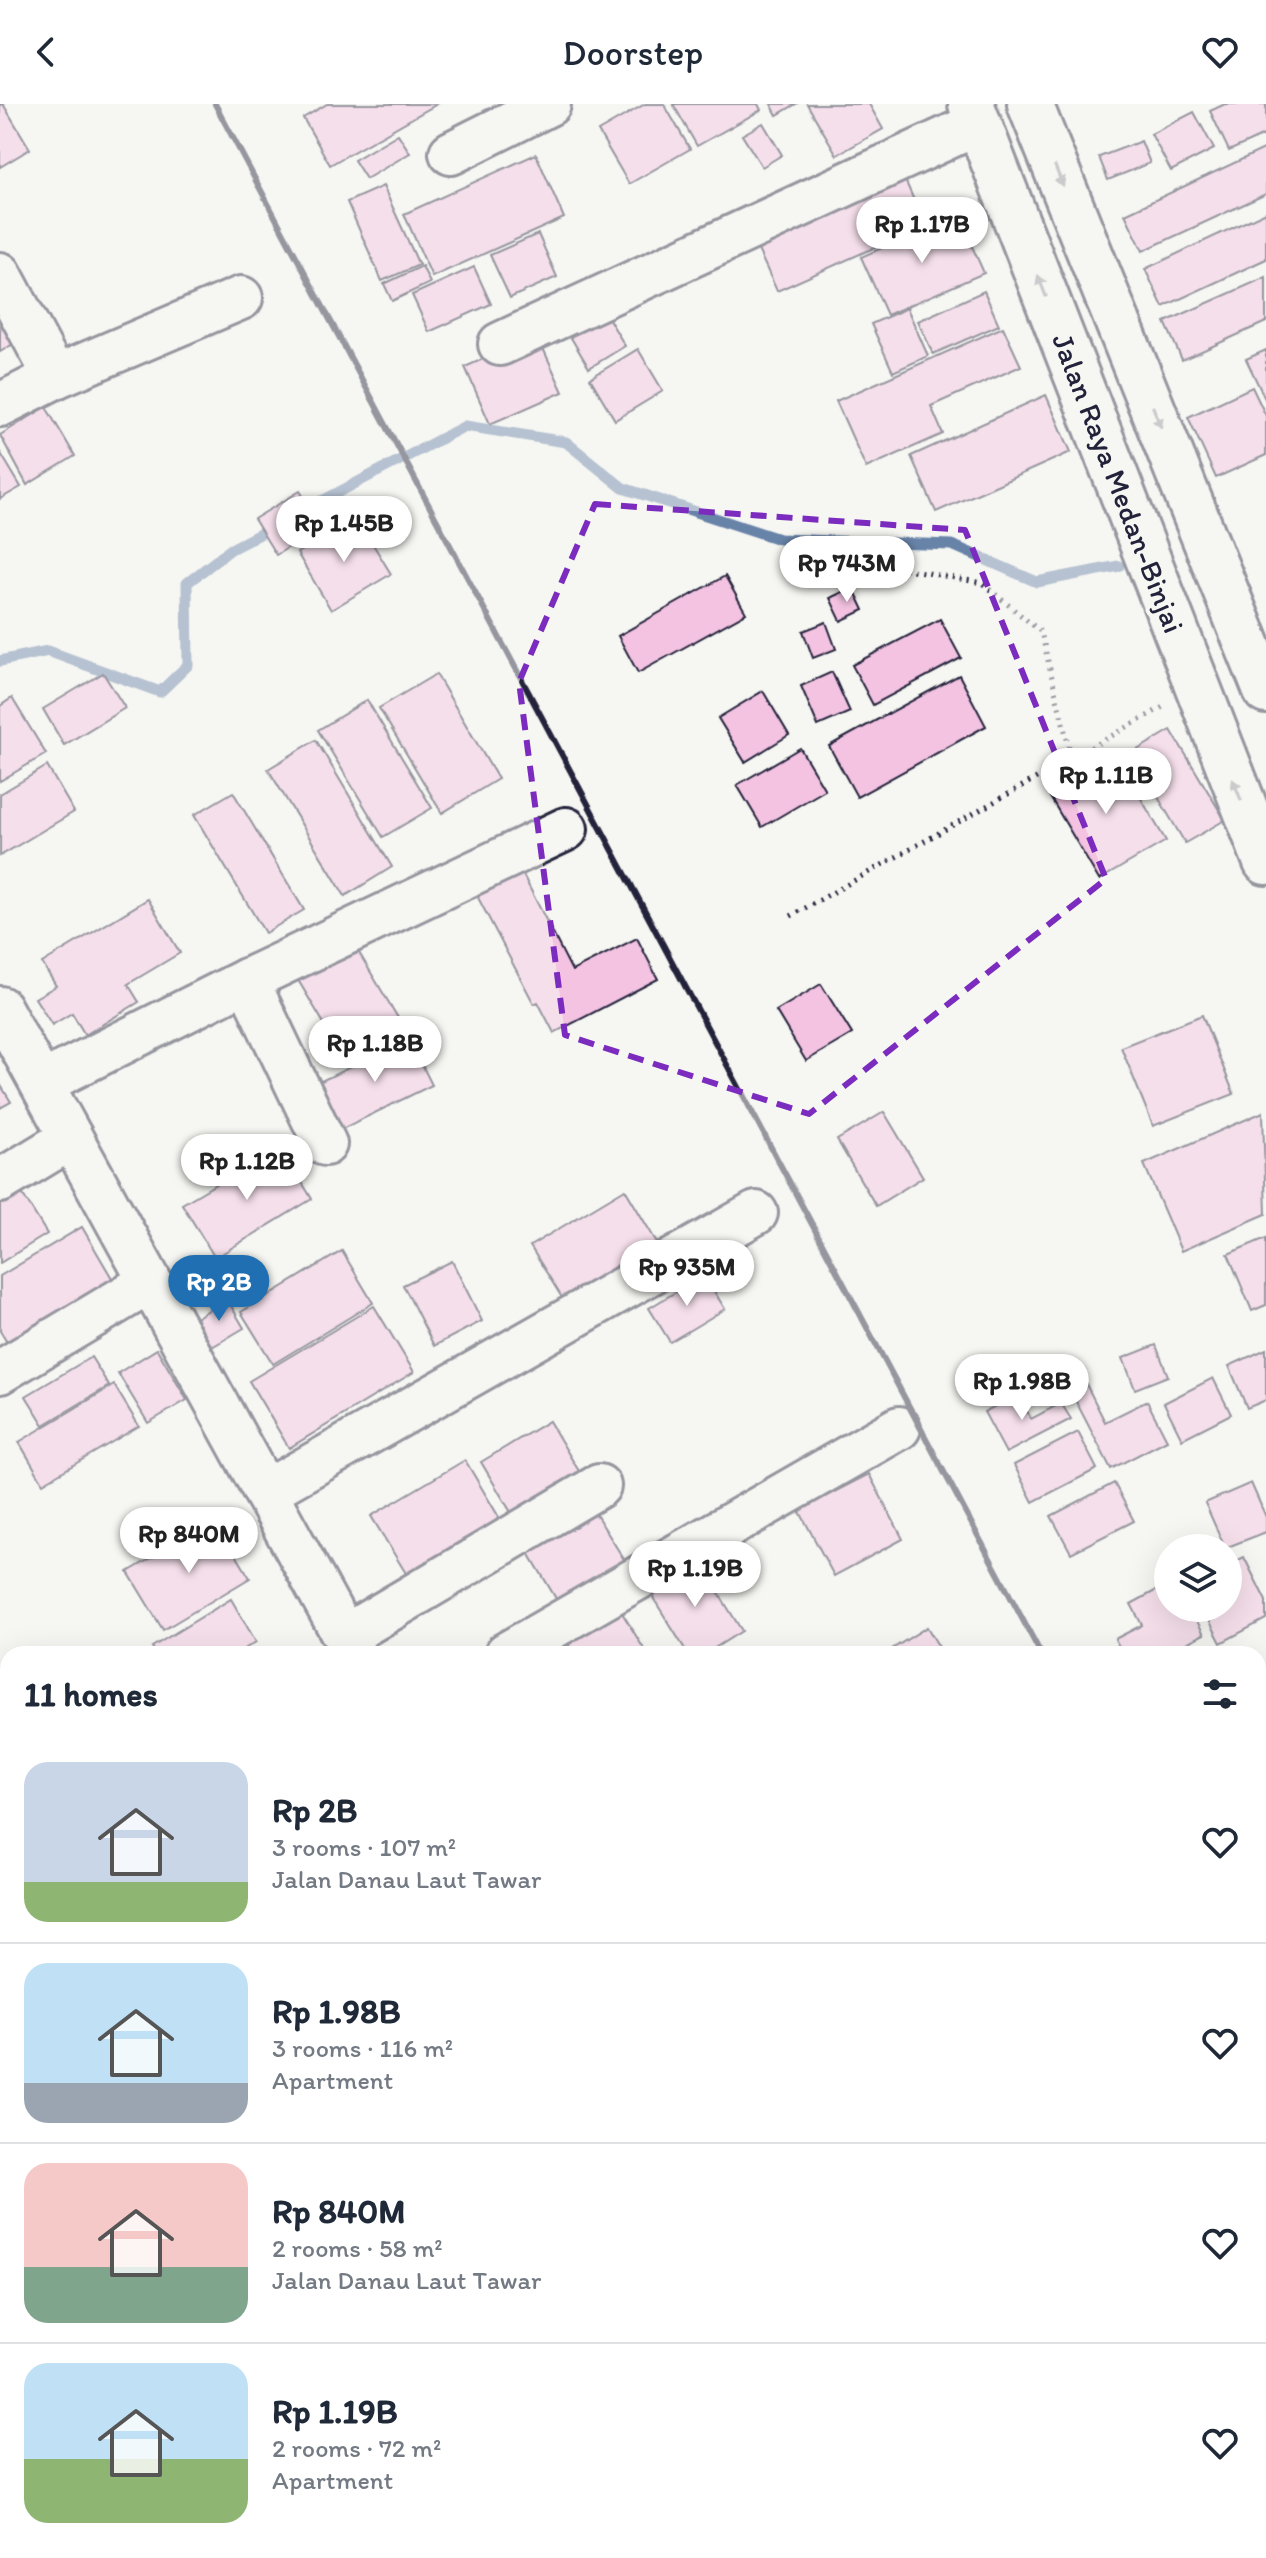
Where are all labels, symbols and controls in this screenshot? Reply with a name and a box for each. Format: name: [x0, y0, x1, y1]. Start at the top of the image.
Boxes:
icon: back: [24, 30, 68, 74]
icon: heart: [1198, 30, 1242, 74]
text: Doorstep: [563, 31, 703, 74]
one-way arrow: [1053, 164, 1066, 188]
pin: Rp 1.17B: [839, 197, 1005, 265]
text: Rp 1.17B: [874, 207, 970, 239]
one-way arrow: [1035, 274, 1048, 298]
street label: Jalan Raya Medan-Binjai: [1044, 328, 1193, 638]
one-way arrow: [1151, 405, 1164, 429]
pin: Rp 1.45B: [261, 496, 427, 564]
text: Rp 1.45B: [294, 506, 394, 538]
pin: Rp 743M: [773, 536, 921, 604]
text: Rp 743M: [798, 546, 896, 578]
pin: Rp 1.11B: [1023, 748, 1189, 816]
text: Rp 1.11B: [1059, 758, 1153, 790]
one-way arrow: [1230, 778, 1243, 802]
pin: Rp 1.18B: [292, 1016, 458, 1084]
text: Rp 1.18B: [327, 1026, 423, 1058]
pin: Rp 1.12B: [164, 1134, 330, 1202]
text: Rp 1.12B: [199, 1144, 295, 1176]
pin: Rp 935M: [613, 1240, 761, 1308]
text: Rp 935M: [638, 1250, 736, 1282]
pin: Rp 2B: [163, 1255, 275, 1323]
text: Rp 2B: [186, 1265, 252, 1297]
pin: Rp 1.98B: [939, 1354, 1105, 1422]
text: Rp 1.98B: [973, 1364, 1071, 1396]
pin: Rp 840M: [115, 1507, 263, 1575]
text: Rp 840M: [138, 1517, 240, 1549]
map controls: [1154, 1534, 1242, 1622]
button: layers: [1154, 1534, 1242, 1622]
pin: Rp 1.19B: [612, 1541, 778, 1609]
text: Rp 1.19B: [647, 1551, 743, 1583]
icon: filters: [1198, 1672, 1242, 1716]
text: 11 homes: [24, 1674, 158, 1715]
text: Rp 2B: [272, 1790, 358, 1831]
icon: home: [88, 1794, 184, 1890]
icon: heart: [1198, 1820, 1242, 1864]
text: 3 rooms · 107 m²: [272, 1831, 456, 1863]
text: Jalan Danau Laut Tawar: [272, 1863, 541, 1895]
text: Rp 1.98B: [272, 1991, 401, 2032]
icon: home: [88, 1995, 184, 2091]
icon: heart: [1198, 2021, 1242, 2065]
text: 3 rooms · 116 m²: [272, 2032, 453, 2064]
text: Apartment: [272, 2064, 393, 2096]
text: Rp 840M: [272, 2191, 406, 2232]
icon: home: [88, 2195, 184, 2291]
icon: heart: [1198, 2221, 1242, 2265]
text: 2 rooms · 58 m²: [272, 2232, 443, 2264]
text: Jalan Danau Laut Tawar: [272, 2264, 541, 2296]
text: Rp 1.19B: [272, 2391, 398, 2432]
icon: home: [88, 2395, 184, 2491]
icon: heart: [1198, 2421, 1242, 2465]
text: 2 rooms · 72 m²: [272, 2432, 441, 2464]
text: Apartment: [272, 2464, 393, 2496]

